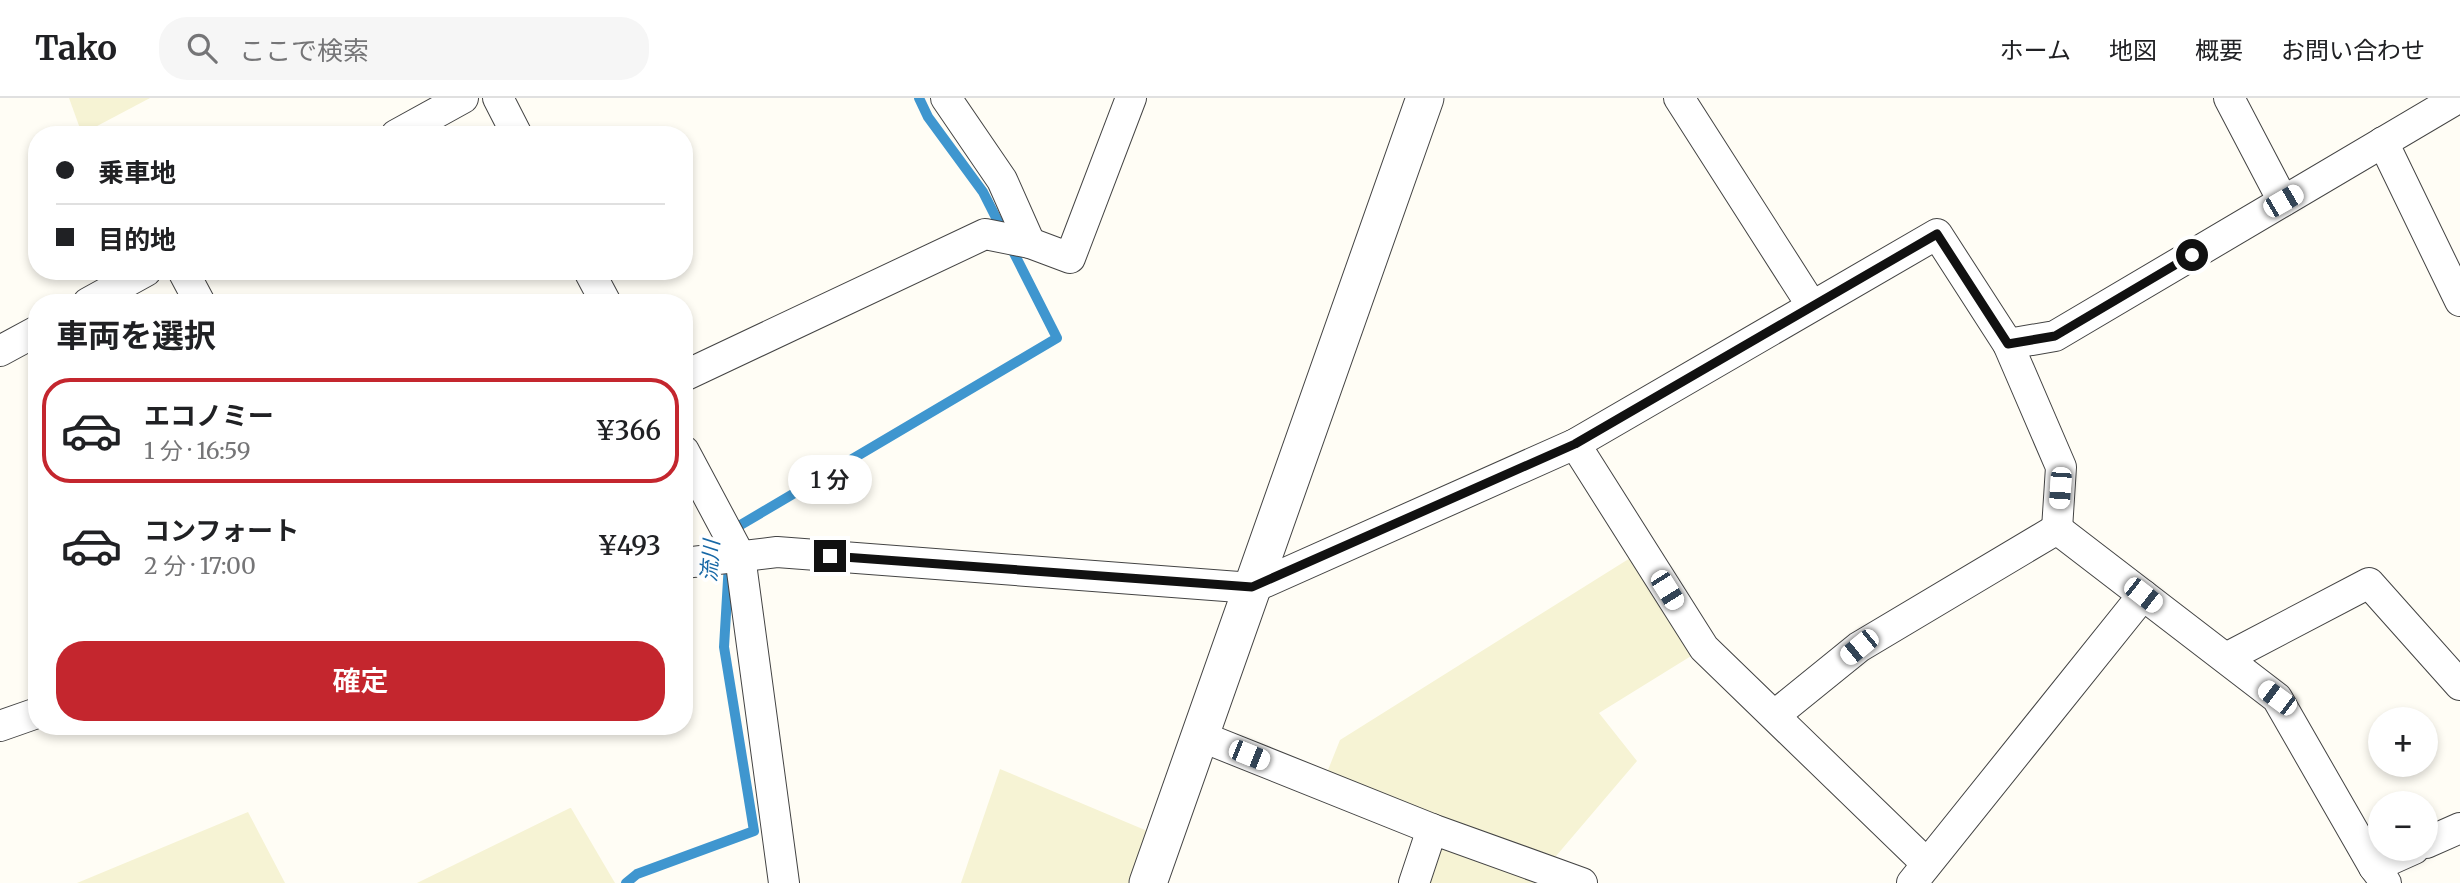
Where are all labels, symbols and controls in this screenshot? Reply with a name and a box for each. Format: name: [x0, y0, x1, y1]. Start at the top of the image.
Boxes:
search box: [159, 17, 649, 80]
text: Tako: [35, 28, 117, 69]
icon: search: [183, 29, 221, 67]
text: ここで検索: [239, 34, 369, 67]
text: ホーム: [2000, 35, 2071, 66]
text: 地図: [2109, 35, 2157, 66]
text: 概要: [2195, 35, 2243, 66]
text: お問い合わせ: [2281, 35, 2425, 66]
text: 乗車地: [98, 156, 176, 189]
car: [2260, 181, 2307, 221]
text: 目的地: [98, 223, 176, 256]
route start: [2176, 239, 2208, 271]
text: 車両を選択: [56, 316, 216, 356]
icon: car: [60, 399, 123, 462]
text: エコノミー: [144, 399, 274, 432]
text: ¥366: [595, 414, 661, 447]
text: 1 分 · 16:59: [144, 436, 251, 465]
callout: 1 分: [788, 454, 872, 504]
text: 1 分: [811, 465, 849, 494]
car: [2049, 466, 2072, 510]
icon: car: [60, 514, 123, 577]
text: コンフォート: [144, 514, 299, 547]
text: ¥493: [598, 529, 661, 562]
water label: 流川: [695, 537, 725, 583]
route end: [814, 540, 846, 572]
text: 2 分 · 17:00: [144, 551, 256, 580]
car: [1647, 567, 1688, 613]
car: [2120, 574, 2167, 616]
car: [1837, 626, 1882, 668]
button: 確定: [56, 641, 665, 721]
car: [2254, 677, 2301, 719]
map controls: [2368, 707, 2438, 861]
button: +: [2368, 707, 2438, 777]
car: [1226, 737, 1273, 773]
button: −: [2368, 791, 2438, 861]

